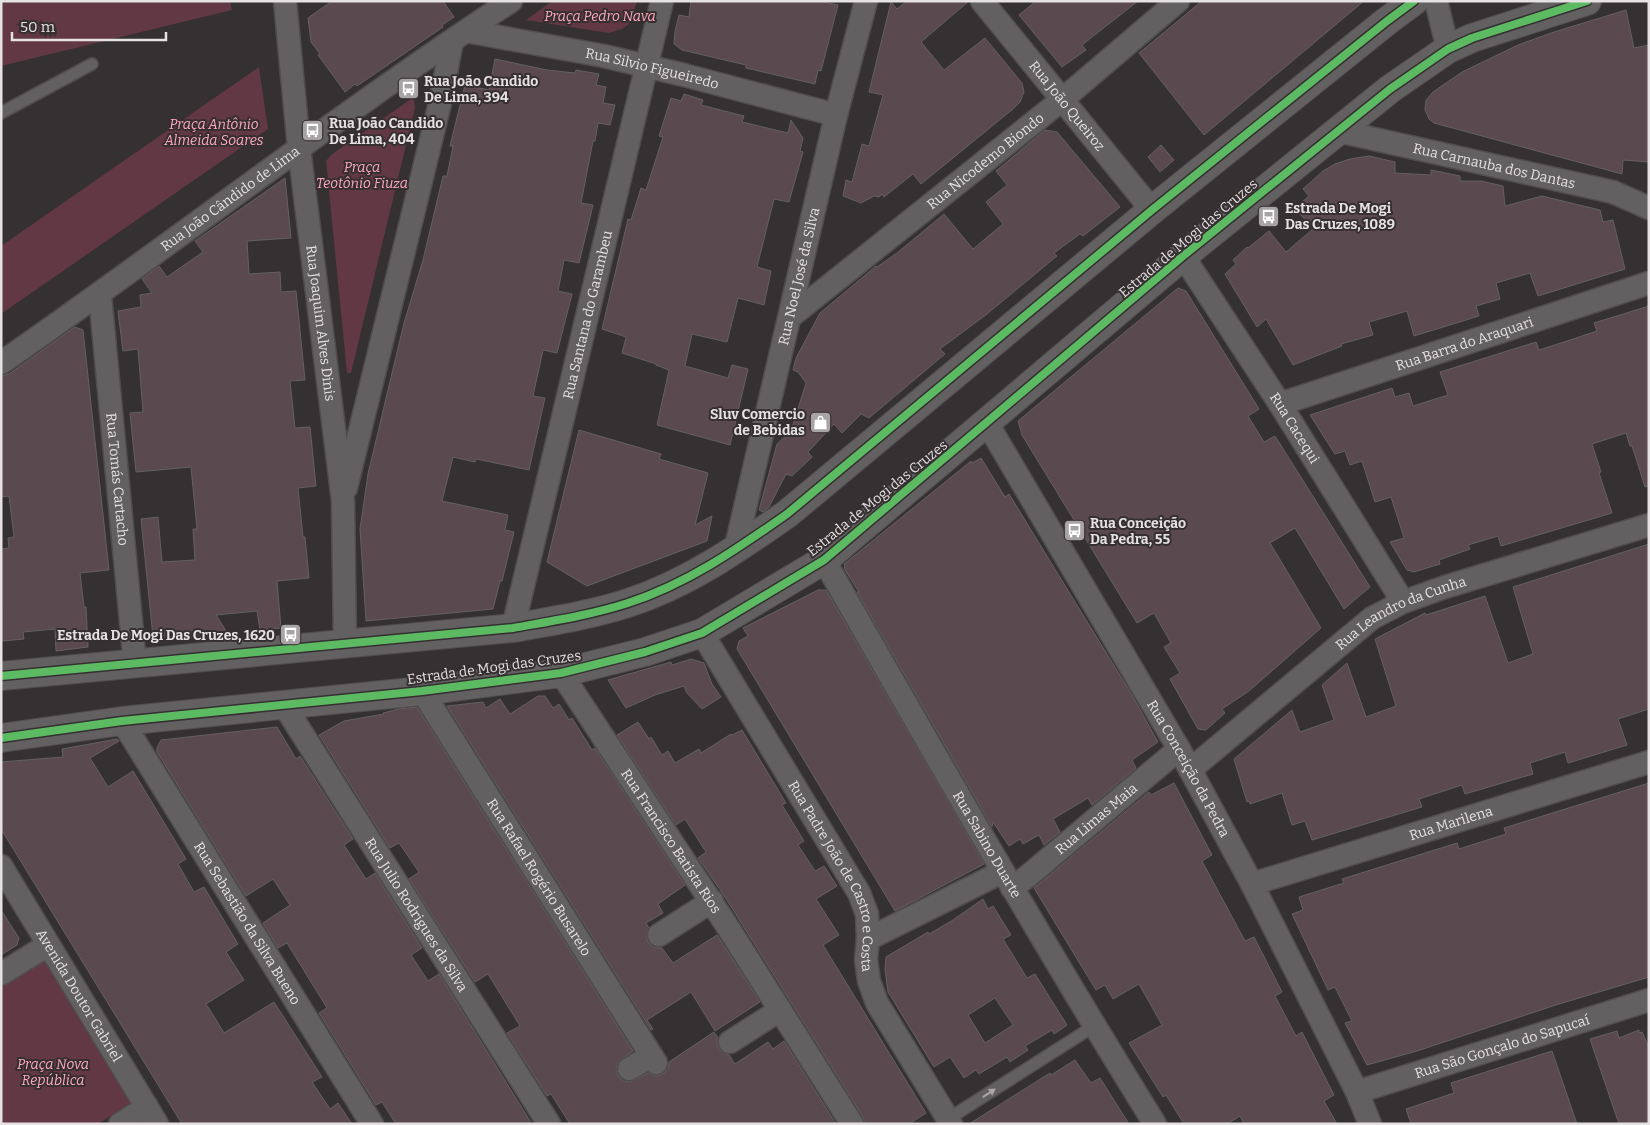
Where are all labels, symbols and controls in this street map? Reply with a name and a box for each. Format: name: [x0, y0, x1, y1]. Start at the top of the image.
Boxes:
park label: Praça Pedro Nava: [544, 8, 656, 25]
scale bar: [12, 10, 166, 42]
text: 50 m: [20, 18, 56, 36]
street label: Rua Silvio Figueiredo: [584, 45, 721, 93]
street label: Rua João Queiroz: [1025, 58, 1109, 155]
place label: Rua João Candido De Lima, 394: [424, 73, 538, 106]
bus stop icon: Rua João Candido De Lima, 394: [396, 77, 420, 101]
street label: Rua Nicodemo Biondo: [924, 110, 1048, 213]
place label: Rua João Candido De Lima, 404: [329, 115, 443, 148]
park label: Praça Antônio Almeida Soares: [164, 116, 264, 149]
bus stop icon: Rua João Candido De Lima, 404: [301, 119, 325, 143]
street label: Rua Carnauba dos Dantas: [1411, 140, 1577, 192]
street label: Rua João Cândido de Lima: [158, 142, 303, 255]
park label: Praça Teotônio Fiuza: [316, 159, 408, 192]
street label: Estrada de Mogi das Cruzes: [1116, 175, 1261, 301]
place label: Estrada De Mogi Das Cruzes, 1089: [1285, 200, 1395, 233]
bus stop icon: Estrada De Mogi Das Cruzes, 1089: [1257, 204, 1281, 228]
street label: Rua Noel José da Silva: [775, 206, 823, 347]
street label: Rua Santana do Garambeu: [560, 228, 616, 401]
street label: Rua Joaquim Alves Dinis: [302, 244, 338, 402]
street label: Rua Barra do Araquari: [1394, 314, 1535, 374]
street label: Rua Cacequi: [1266, 390, 1323, 467]
place label: Sluv Comercio de Bebidas: [710, 406, 805, 439]
shop icon: Sluv Comercio de Bebidas: [809, 410, 833, 434]
street label: Rua Tomás Cartacho: [102, 412, 132, 546]
street label: Estrada de Mogi das Cruzes: [804, 437, 951, 560]
place label: Rua Conceição Da Pedra, 55: [1090, 515, 1186, 548]
bus stop icon: Rua Conceição Da Pedra, 55: [1062, 519, 1086, 543]
street label: Rua Leandro da Cunha: [1332, 573, 1468, 654]
bus stop icon: Estrada De Mogi Das Cruzes, 1620: [279, 623, 303, 647]
place label: Estrada De Mogi Das Cruzes, 1620: [57, 627, 275, 644]
street label: Estrada de Mogi das Cruzes: [406, 647, 582, 688]
street label: Rua Conceição da Pedra: [1143, 697, 1233, 840]
street label: Rua Francisco Batista Rios: [617, 766, 724, 917]
street label: Rua Padre João de Castro e Costa: [784, 778, 876, 973]
street label: Rua Limas Maia: [1052, 780, 1141, 858]
street label: Rua Sabino Duarte: [949, 788, 1025, 901]
street label: Rua Rafael Rogério Busarelo: [483, 796, 595, 959]
street label: Rua Marilena: [1407, 802, 1495, 844]
street label: Rua Julio Rodrigues da Silva: [361, 835, 471, 995]
street label: Rua Sebastião da Silva Bueno: [190, 839, 304, 1008]
street label: Avenida Doutor Gabriel: [32, 926, 125, 1065]
street label: Rua São Gonçalo do Sapucaí: [1413, 1011, 1592, 1082]
park label: Praça Nova República: [17, 1056, 89, 1089]
one-way arrow: [982, 1088, 996, 1097]

